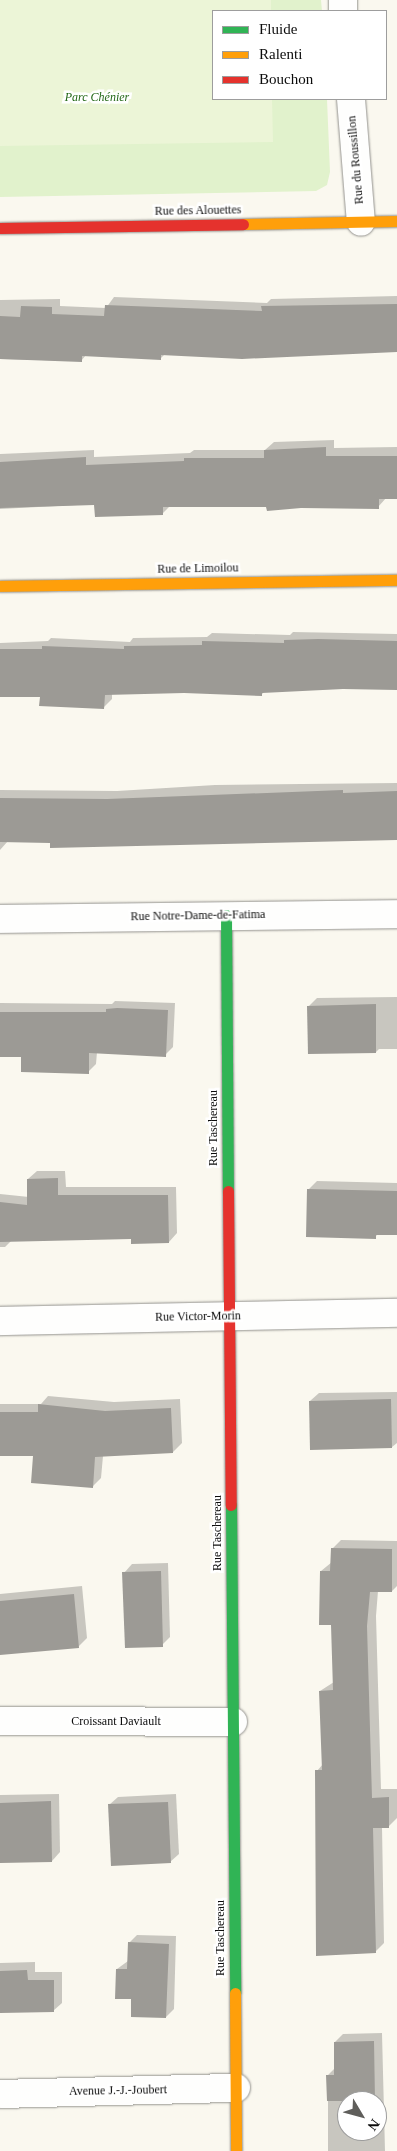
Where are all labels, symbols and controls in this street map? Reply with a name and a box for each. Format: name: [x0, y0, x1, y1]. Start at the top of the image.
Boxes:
legend: [212, 10, 387, 100]
text: Fluide: [259, 21, 297, 37]
text: Ralenti: [259, 46, 302, 62]
text: Bouchon: [259, 71, 313, 87]
park label: Parc Chénier: [65, 91, 129, 105]
street label: Rue du Roussillon: [345, 115, 367, 205]
street label: Rue des Alouettes: [154, 203, 242, 219]
street label: Rue de Limoilou: [157, 561, 239, 577]
street label: Rue Notre-Dame-de-Fatima: [130, 908, 266, 924]
street label: Rue Taschereau: [207, 1090, 221, 1166]
street label: Rue Victor-Morin: [155, 1309, 241, 1325]
street label: Rue Taschereau: [211, 1495, 225, 1571]
street label: Croissant Daviault: [71, 1715, 161, 1729]
street label: Rue Taschereau: [214, 1900, 228, 1976]
street label: Avenue J.-J.-Joubert: [69, 2083, 167, 2099]
north arrow: [337, 2091, 387, 2141]
text: N: [365, 2116, 383, 2133]

